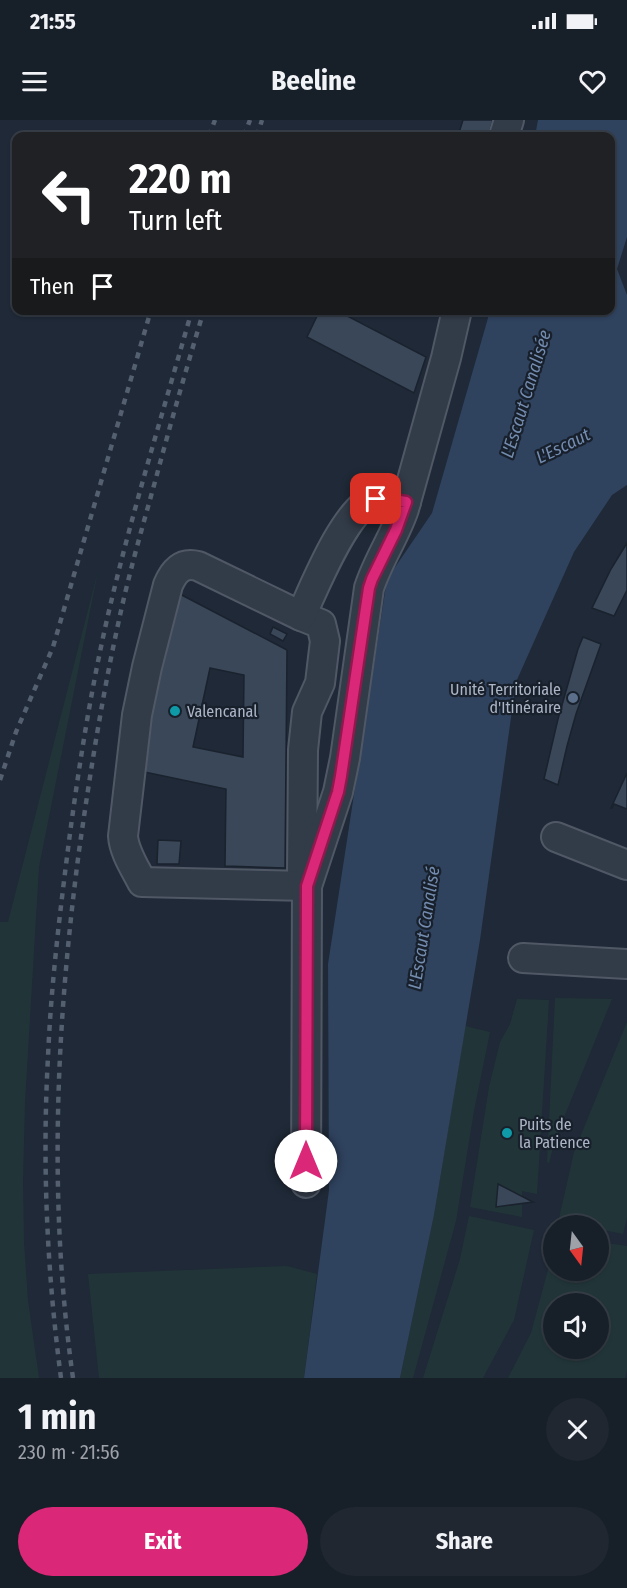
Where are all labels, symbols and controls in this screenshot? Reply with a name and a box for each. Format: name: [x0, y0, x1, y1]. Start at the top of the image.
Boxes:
text: 21:55: [30, 8, 76, 35]
icon: menu: [18, 65, 51, 98]
text: Beeline: [271, 65, 356, 97]
icon: heart: [576, 65, 609, 98]
text: 220 m: [129, 154, 232, 204]
icon: left: [30, 156, 108, 234]
text: Turn left: [129, 205, 222, 237]
icon: arrive: [86, 270, 119, 303]
text: Then: [30, 273, 74, 300]
water label: L'Escaut Canalisée: [496, 327, 556, 461]
water label: L'Escaut: [532, 423, 594, 469]
pin: [350, 473, 401, 524]
icon: arrive: [359, 482, 392, 515]
place label: Unité Territoriale d'Itinéraire: [450, 680, 561, 717]
marker: Unité Territoriale d'Itinéraire: [566, 691, 580, 705]
place label: Valencanal: [187, 702, 258, 721]
marker: Valencanal: [168, 704, 182, 718]
water label: L'Escaut Canalisé: [403, 865, 445, 991]
place label: Puits de la Patience: [519, 1115, 590, 1152]
marker: Puits de la Patience: [500, 1126, 514, 1140]
position arrow: [274, 1129, 338, 1193]
north arrow: [543, 1215, 609, 1281]
map controls: [543, 1215, 609, 1359]
button: sound: [543, 1293, 609, 1359]
text: 1 min: [18, 1395, 96, 1439]
button: close: [546, 1398, 609, 1461]
text: 230 m · 21:56: [18, 1440, 120, 1464]
button: Exit: [18, 1507, 308, 1576]
button: Share: [320, 1507, 609, 1576]

